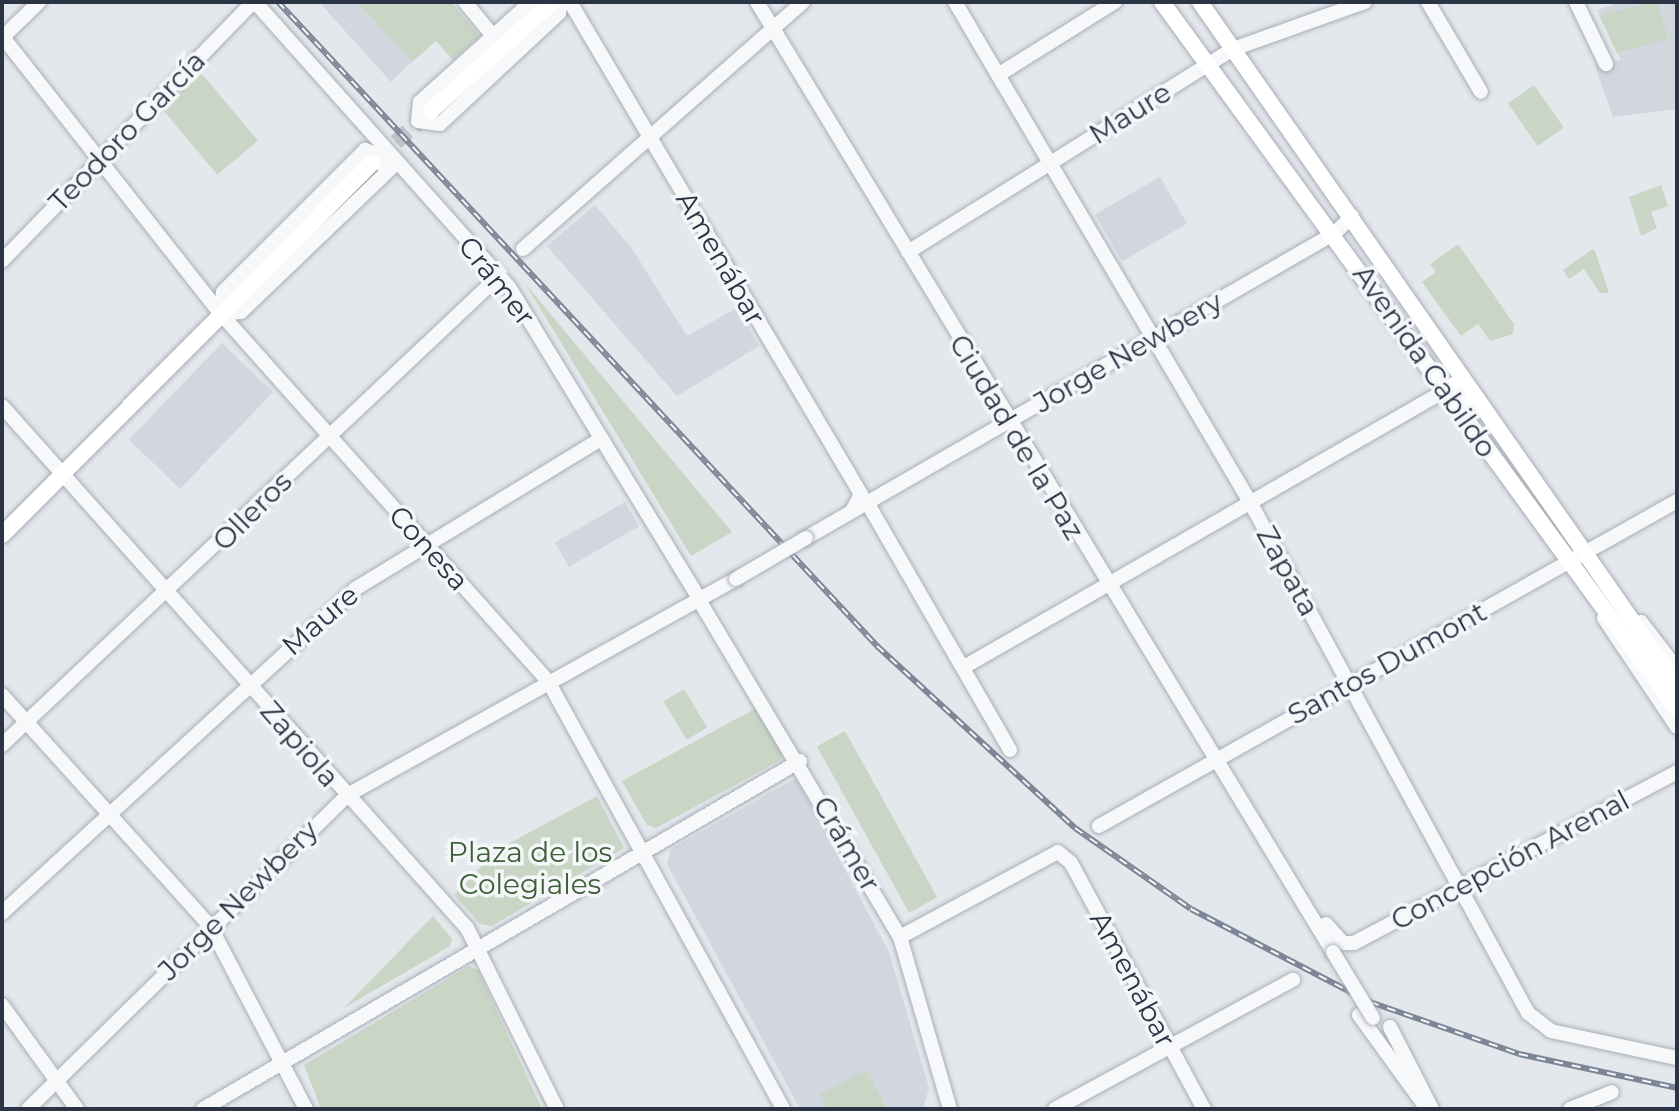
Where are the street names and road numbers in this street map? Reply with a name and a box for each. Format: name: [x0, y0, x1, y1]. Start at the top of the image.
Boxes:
street label: Teodoro García: [42, 44, 212, 218]
street label: Maure: [1083, 75, 1177, 151]
street label: Amenábar: [669, 185, 773, 331]
street label: Crámer: [452, 230, 542, 332]
street label: Avenida Cabildo: [1346, 258, 1504, 464]
street label: Jorge Newbery: [1028, 284, 1228, 420]
street label: Ciudad de la Paz: [943, 328, 1091, 546]
street label: Olleros: [206, 465, 298, 557]
street label: Conesa: [382, 499, 476, 597]
street label: Zapata: [1250, 520, 1326, 622]
street label: Maure: [275, 578, 365, 662]
street label: Santos Dumont: [1282, 595, 1492, 731]
street label: Zapiola: [254, 694, 346, 794]
street label: Concepción Arenal: [1385, 783, 1635, 937]
street label: Crámer: [806, 790, 888, 898]
street label: Jorge Newbery: [151, 813, 325, 987]
street label: Amenábar: [1083, 905, 1183, 1053]

